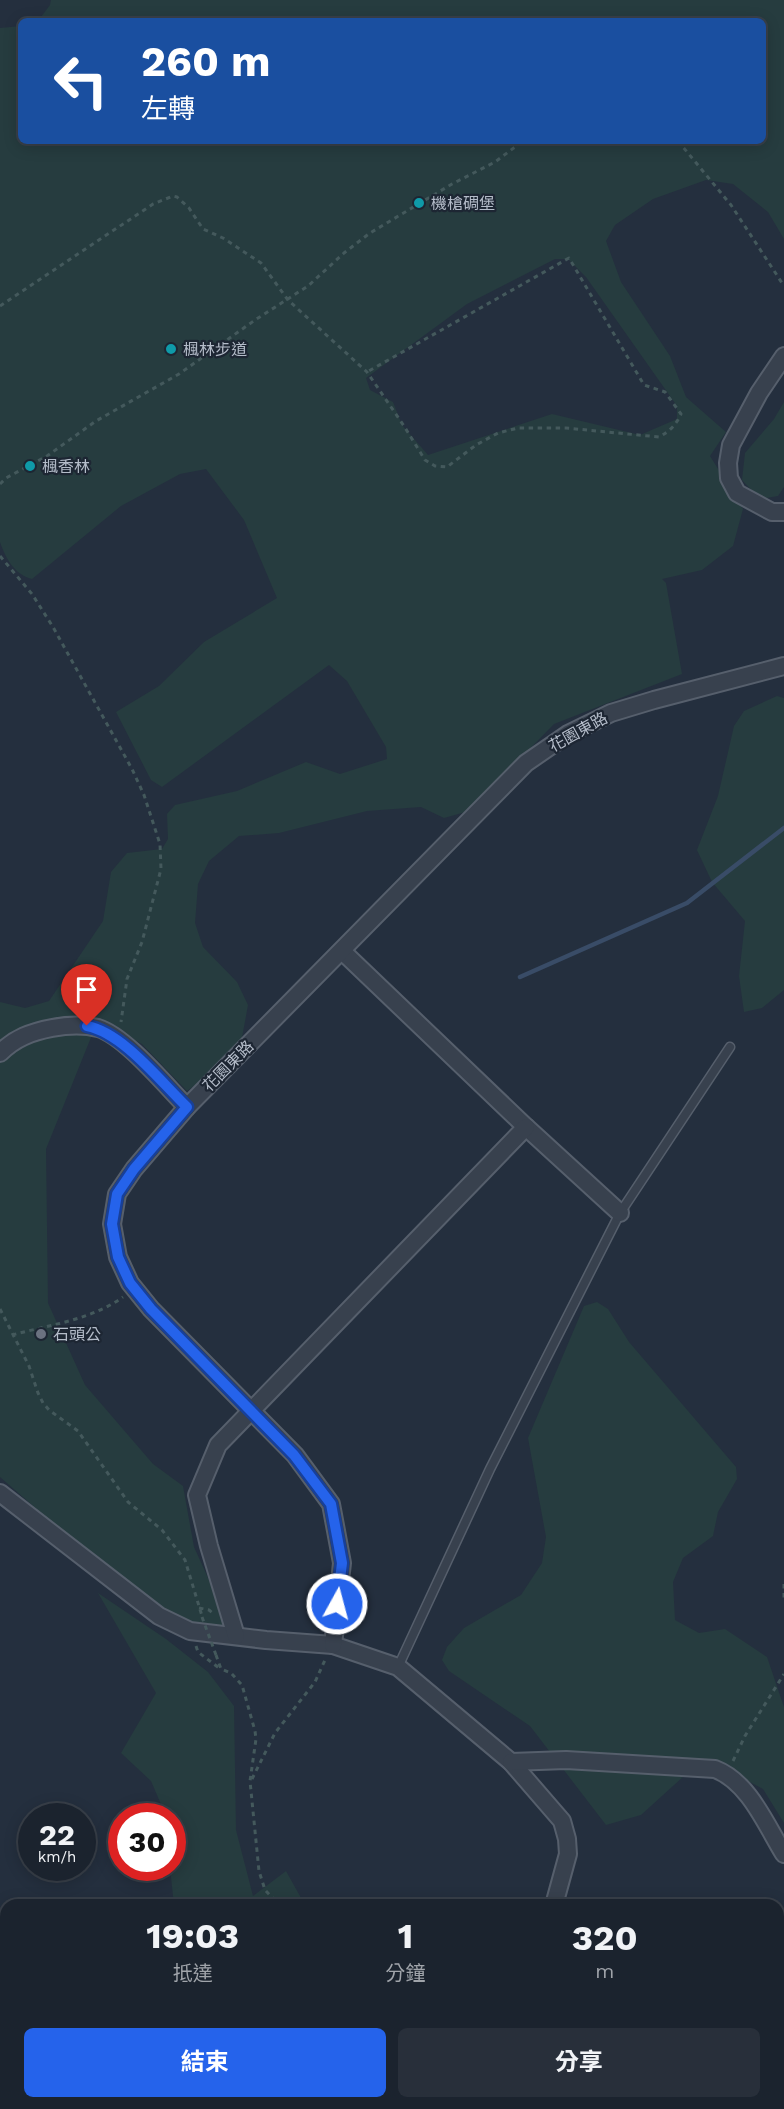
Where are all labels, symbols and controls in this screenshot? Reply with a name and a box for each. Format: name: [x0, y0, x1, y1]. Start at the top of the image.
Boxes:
text: 260 m: [141, 37, 271, 86]
icon: left: [42, 42, 120, 120]
text: 左轉: [141, 93, 195, 125]
place label: 機槍碉堡: [431, 194, 495, 213]
marker: 機槍碉堡: [412, 196, 426, 210]
place label: 楓林步道: [183, 340, 247, 359]
marker: 楓林步道: [164, 342, 178, 356]
place label: 楓香林: [42, 457, 90, 476]
marker: 楓香林: [23, 459, 37, 473]
street label: 花園東路: [545, 708, 611, 756]
pin: [61, 964, 112, 1026]
icon: arrive: [70, 973, 103, 1006]
street label: 花園東路: [199, 1037, 257, 1095]
place label: 石頭公: [53, 1325, 101, 1344]
marker: 石頭公: [34, 1327, 48, 1341]
position arrow: [305, 1572, 369, 1636]
speed limit sign: 30: [108, 1803, 186, 1881]
text: 22: [39, 1817, 75, 1852]
text: km/h: [38, 1848, 76, 1866]
text: 19:03: [146, 1915, 239, 1957]
text: 1: [398, 1915, 413, 1957]
text: 320: [572, 1917, 638, 1959]
text: m: [595, 1959, 614, 1983]
text: 抵達: [173, 1961, 213, 1985]
text: 分鐘: [385, 1961, 425, 1985]
button: 結束: [24, 2028, 386, 2097]
button: 分享: [398, 2028, 760, 2097]

